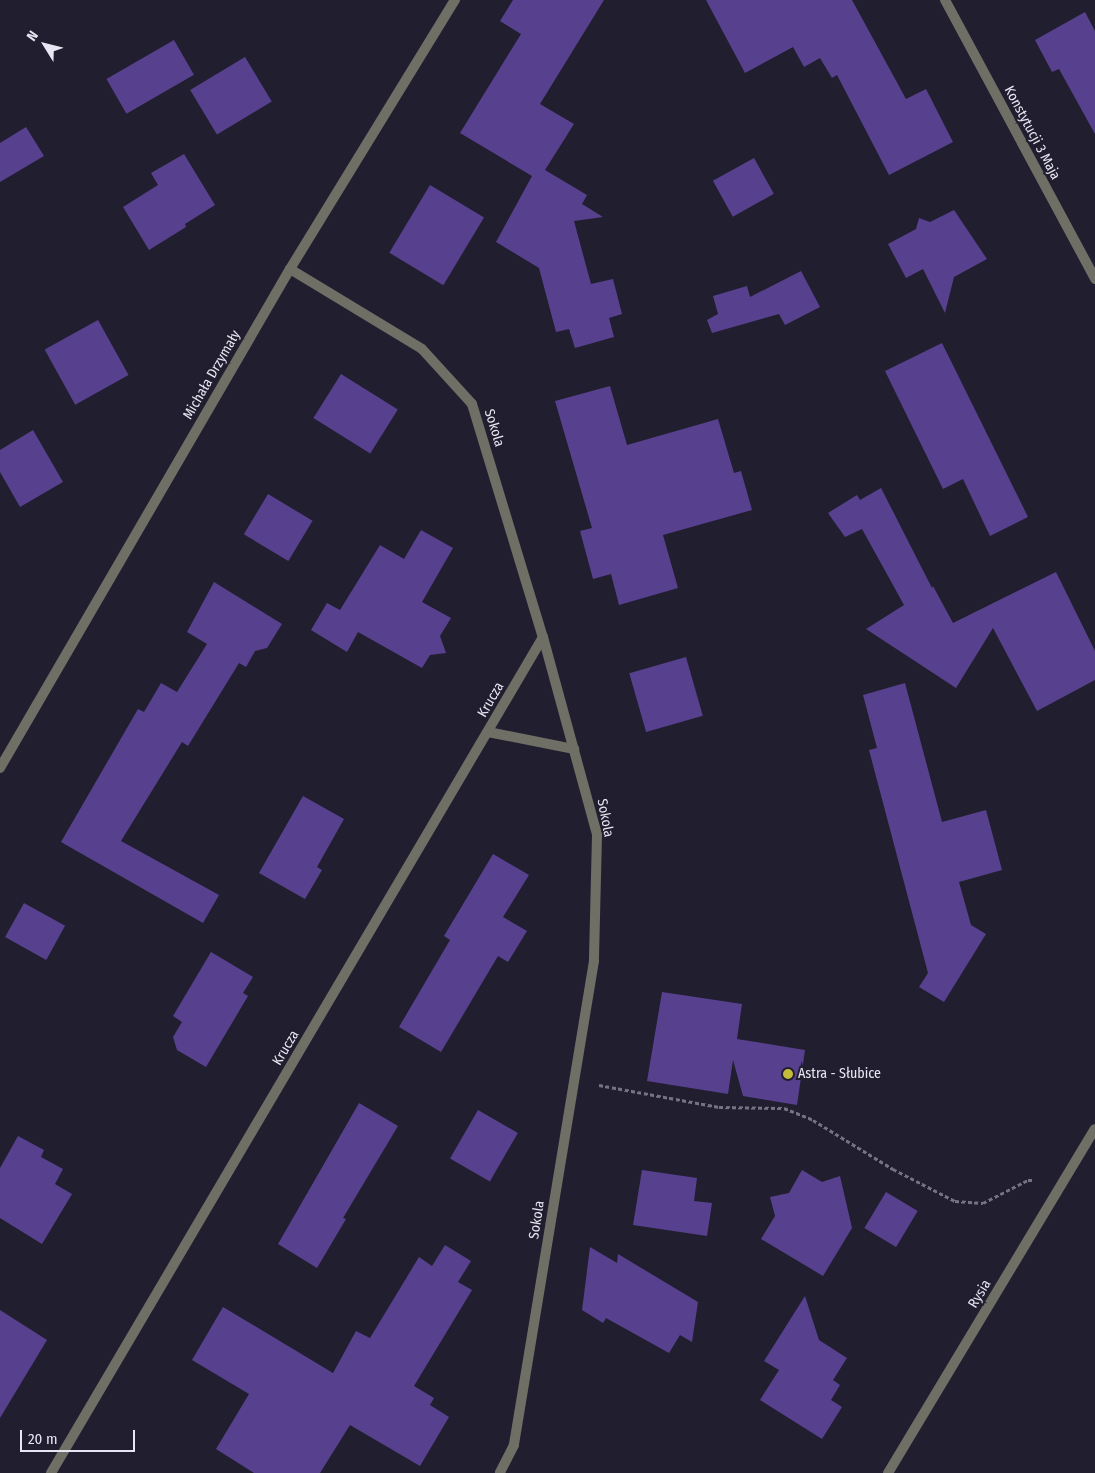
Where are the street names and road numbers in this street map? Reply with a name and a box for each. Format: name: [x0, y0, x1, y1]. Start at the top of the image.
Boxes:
street label: Konstytucji 3 Maja: [1000, 83, 1064, 183]
street label: Michała Drzymały: [180, 327, 244, 423]
street label: Sokola: [480, 407, 508, 449]
street label: Krucza: [474, 679, 508, 721]
street label: Sokola: [593, 797, 617, 839]
street label: Krucza: [269, 1027, 303, 1069]
street label: Sokola: [526, 1200, 548, 1240]
street label: Rysia: [965, 1277, 995, 1311]

